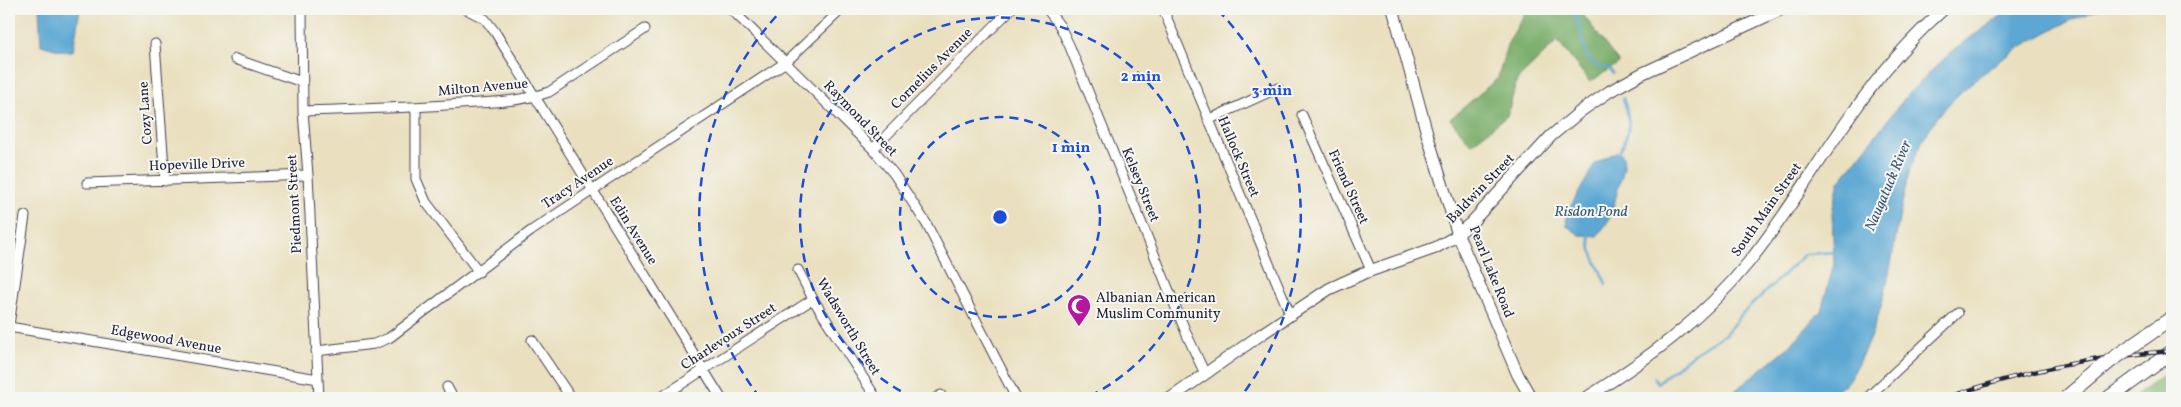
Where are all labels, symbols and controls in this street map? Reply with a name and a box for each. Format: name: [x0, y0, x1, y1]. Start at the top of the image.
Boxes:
street label: Cornelius Avenue: [887, 24, 977, 114]
text: 2 min: [1121, 67, 1161, 88]
street label: Milton Avenue: [437, 75, 529, 101]
street label: Raymond Street: [819, 77, 901, 161]
street label: Cozy Lane: [134, 80, 158, 145]
text: 3 min: [1252, 81, 1292, 102]
street label: Hallock Street: [1212, 114, 1264, 201]
water label: Naugatuck River: [1860, 137, 1918, 235]
text: 1 min: [1052, 138, 1090, 159]
street label: Kelsey Street: [1116, 145, 1164, 225]
street label: Friend Street: [1323, 147, 1373, 227]
street label: Baldwin Street: [1443, 150, 1519, 228]
street label: Tracy Avenue: [538, 152, 618, 214]
street label: Hopeville Drive: [149, 154, 246, 176]
street label: Piedmont Street: [283, 154, 307, 254]
street label: South Main Street: [1727, 159, 1807, 261]
street label: Edin Avenue: [604, 193, 662, 269]
water label: Risdon Pond: [1554, 202, 1628, 223]
centre of rings: [991, 208, 1009, 226]
street label: Pearl Lake Road: [1464, 223, 1518, 321]
street label: Wadsworth Street: [811, 275, 885, 379]
place label: Albanian American Muslim Community: [1096, 289, 1221, 324]
mosque icon: Albanian American Muslim Community: [1066, 293, 1092, 327]
street label: Charlevoux Street: [678, 299, 781, 375]
street label: Edgewood Avenue: [109, 321, 223, 359]

